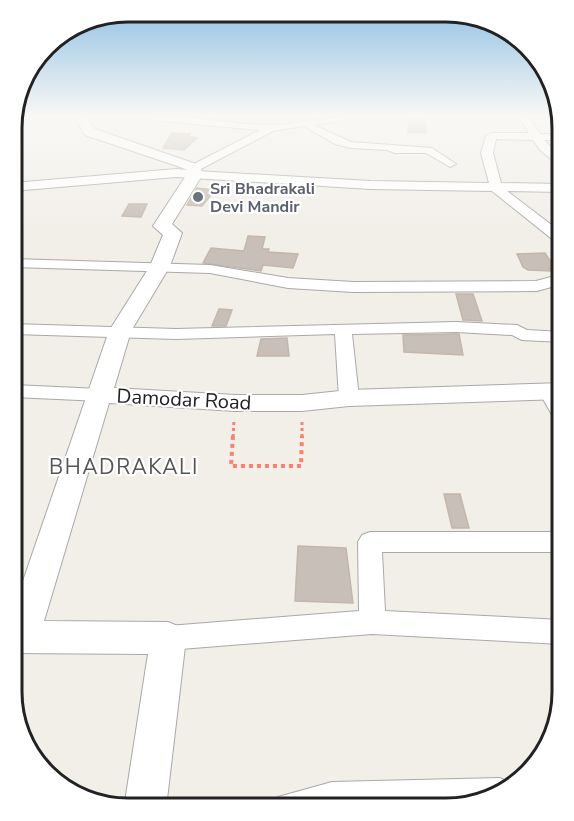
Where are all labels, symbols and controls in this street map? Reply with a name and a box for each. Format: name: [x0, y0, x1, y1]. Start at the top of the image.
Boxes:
place label: Sri Bhadrakali Devi Mandir: [210, 178, 315, 218]
marker: Sri Bhadrakali Devi Mandir: [191, 190, 205, 204]
street label: Damodar Road: [116, 382, 252, 417]
district label: BHADRAKALI: [49, 453, 199, 481]

